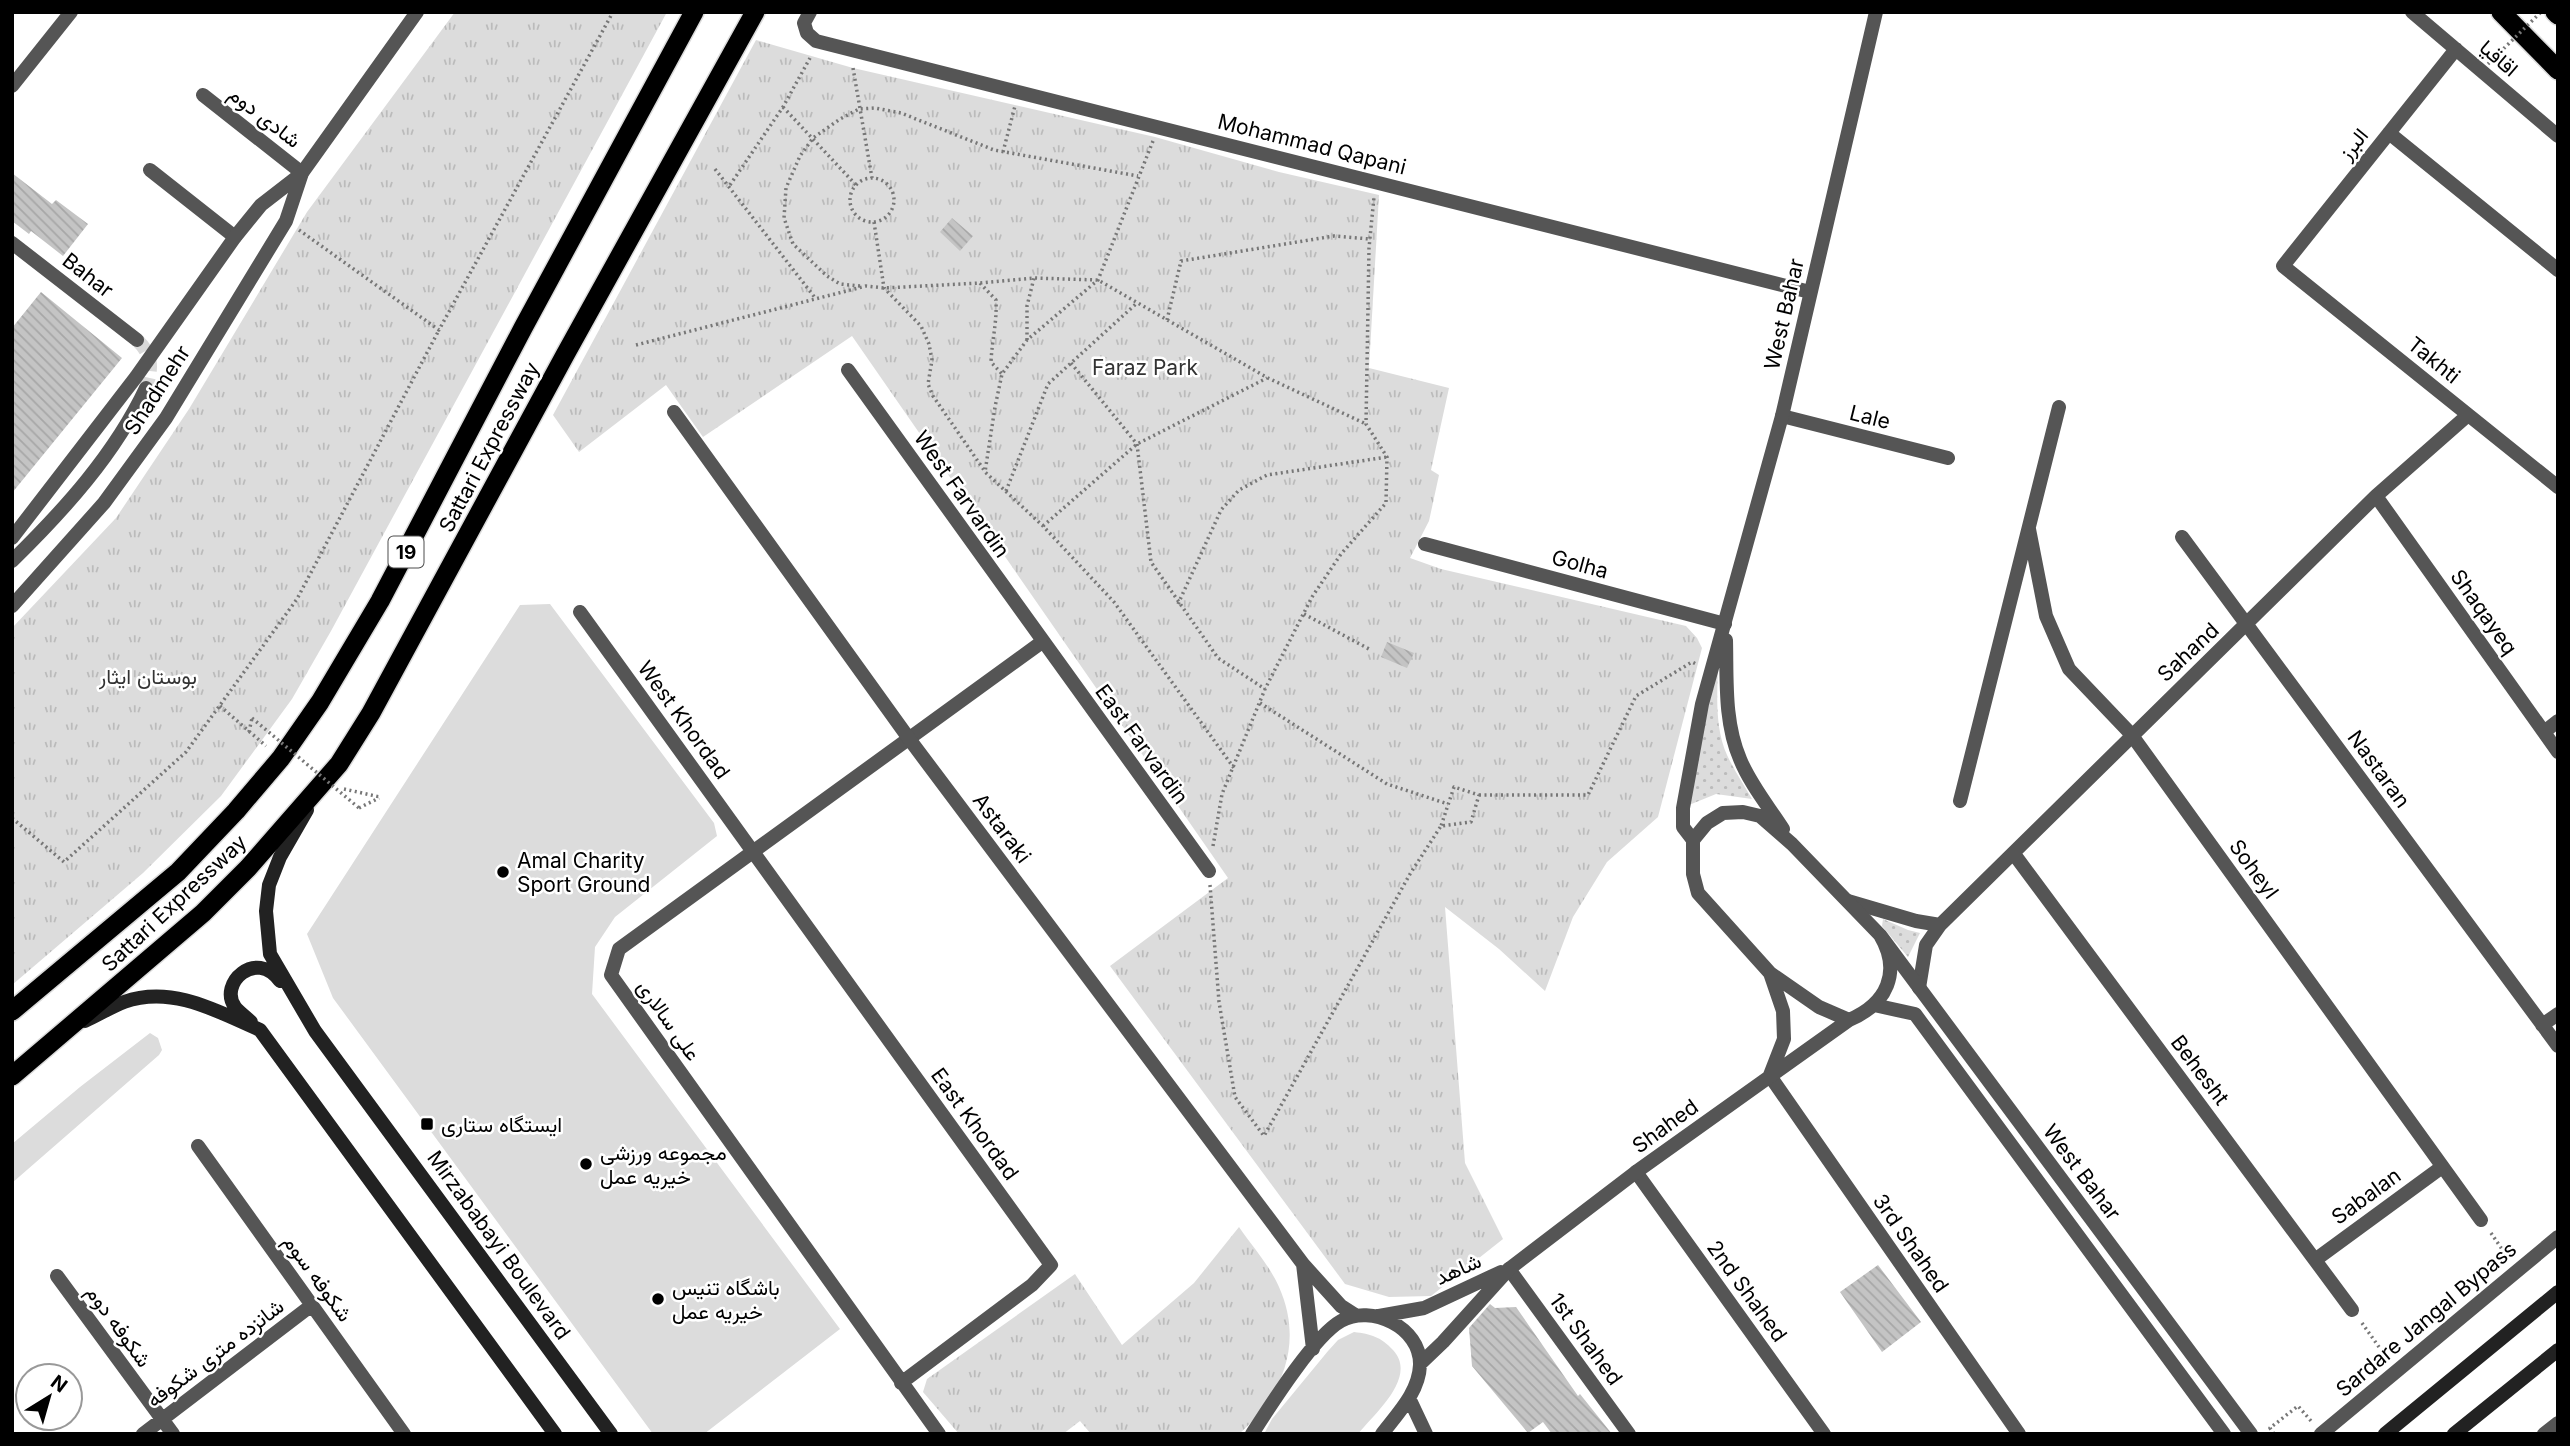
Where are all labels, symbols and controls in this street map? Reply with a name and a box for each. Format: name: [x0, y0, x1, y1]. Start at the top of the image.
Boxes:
street label: اقاقیا: [2475, 35, 2523, 81]
street label: شادی دوم: [223, 81, 306, 155]
street label: Mohammad Qapani: [1215, 108, 1409, 180]
street label: البرز: [2332, 123, 2374, 166]
street label: Bahar: [58, 247, 118, 303]
street label: West Bahar: [1759, 256, 1809, 372]
street label: Takhti: [2403, 331, 2465, 389]
street label: Shadmehr: [119, 341, 195, 439]
park label: Faraz Park: [1092, 355, 1198, 380]
street label: Sattari Expressway: [434, 358, 544, 536]
street label: Lale: [1847, 400, 1893, 434]
street label: West Farvardin: [909, 426, 1015, 562]
road number: 19: [388, 537, 424, 568]
street label: Golha: [1549, 544, 1611, 584]
street label: Shaqayeq: [2446, 564, 2522, 660]
street label: Sahand: [2152, 617, 2224, 687]
street label: West Khordad: [633, 656, 735, 784]
park label: بوستان ایثار: [98, 664, 197, 690]
street label: East Farvardin: [1090, 679, 1194, 809]
street label: Nastaran: [2343, 725, 2415, 813]
street label: Astaraki: [968, 788, 1036, 868]
street label: Sattari Expressway: [96, 829, 252, 977]
street label: Soheyl: [2224, 834, 2284, 904]
place label: Amal Charity Sport Ground: [517, 848, 650, 897]
marker: Amal Charity Sport Ground: [495, 864, 511, 880]
street label: علی سالاری: [631, 975, 706, 1066]
street label: Behesht: [2166, 1030, 2234, 1110]
street label: East Khordad: [926, 1063, 1024, 1185]
street label: Shahed: [1627, 1094, 1703, 1158]
place label: ایستگاه ستاری: [441, 1112, 562, 1138]
marker: ایستگاه ستاری: [419, 1116, 435, 1132]
street label: West Bahar: [2038, 1119, 2126, 1225]
place label: مجموعه ورزشی خیریه عمل: [600, 1140, 727, 1190]
street label: Mirzababayi Boulevard: [422, 1146, 576, 1344]
marker: مجموعه ورزشی خیریه عمل: [578, 1156, 594, 1172]
street label: Sabalan: [2327, 1163, 2405, 1229]
street label: 3rd Shahed: [1868, 1189, 1954, 1297]
street label: شکوفه سوم: [276, 1230, 358, 1328]
street label: 2nd Shahed: [1702, 1235, 1792, 1347]
street label: Sardare Jangal Bypass: [2331, 1236, 2521, 1402]
street label: شاهد: [1431, 1248, 1485, 1290]
place label: باشگاه تنیس خیریه عمل: [672, 1275, 780, 1325]
street label: شکوفه دوم: [79, 1280, 157, 1373]
street label: 1st Shahed: [1544, 1288, 1628, 1390]
marker: باشگاه تنیس خیریه عمل: [650, 1291, 666, 1307]
street label: شانزده متری شکوفه: [142, 1293, 289, 1413]
north arrow: [14, 1362, 84, 1432]
text: N: [46, 1370, 72, 1397]

